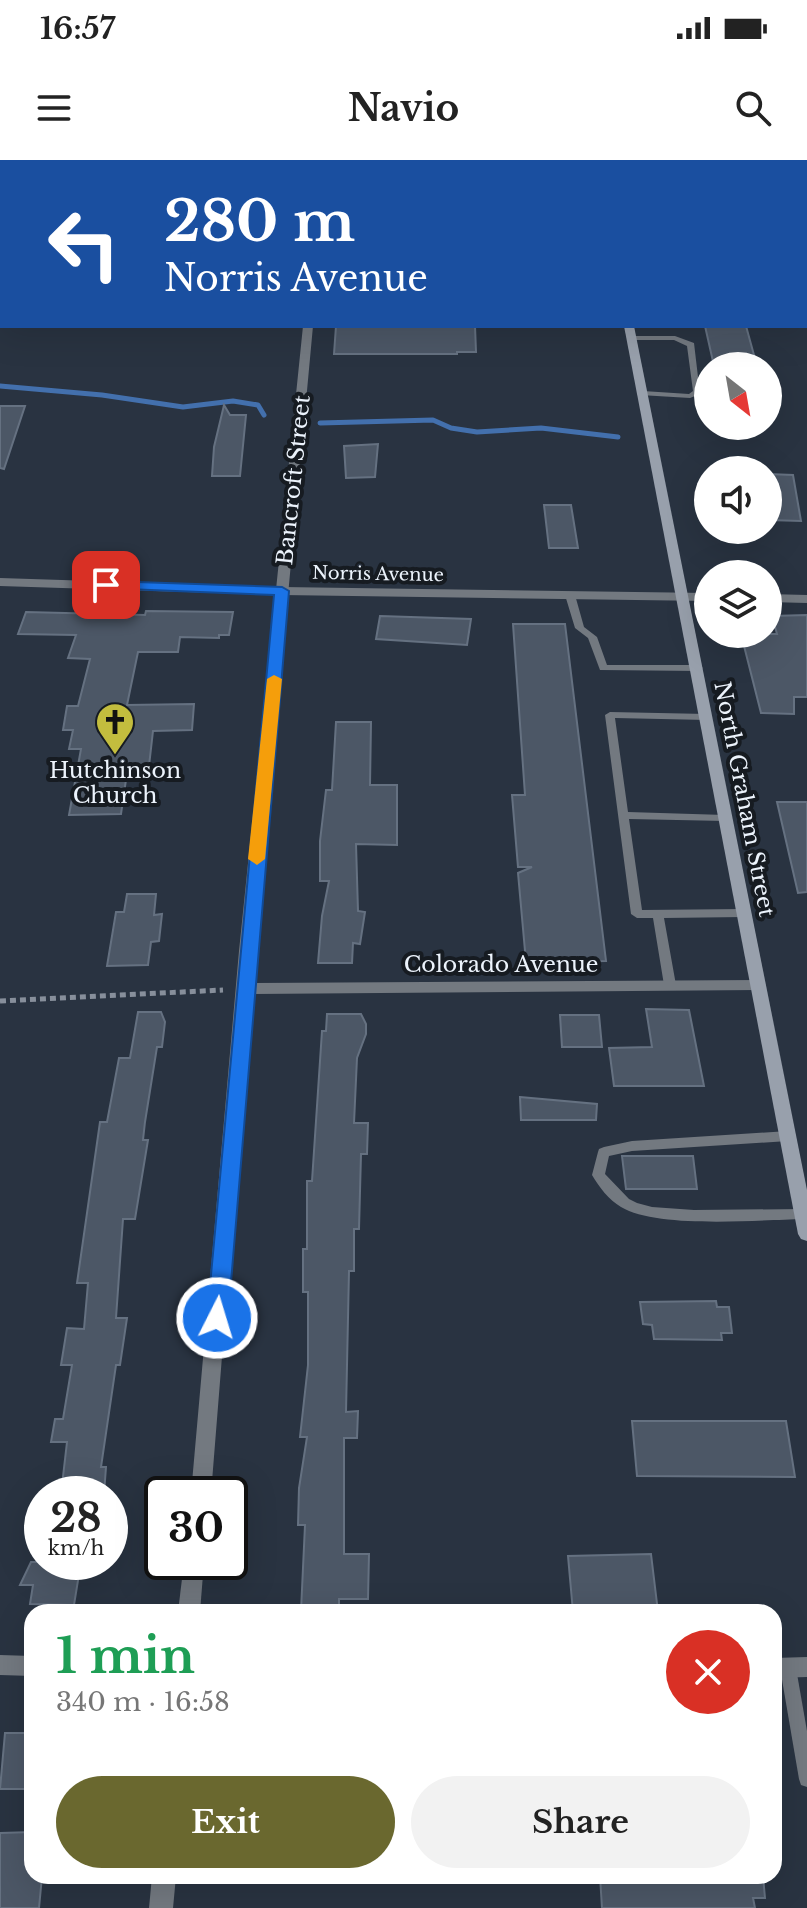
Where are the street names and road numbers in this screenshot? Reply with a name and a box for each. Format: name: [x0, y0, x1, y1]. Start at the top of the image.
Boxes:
street label: Bancroft Street: [271, 393, 316, 566]
street label: Norris Avenue: [312, 562, 444, 586]
street label: North Graham Street: [708, 679, 781, 920]
street label: Colorado Avenue: [404, 951, 598, 978]

